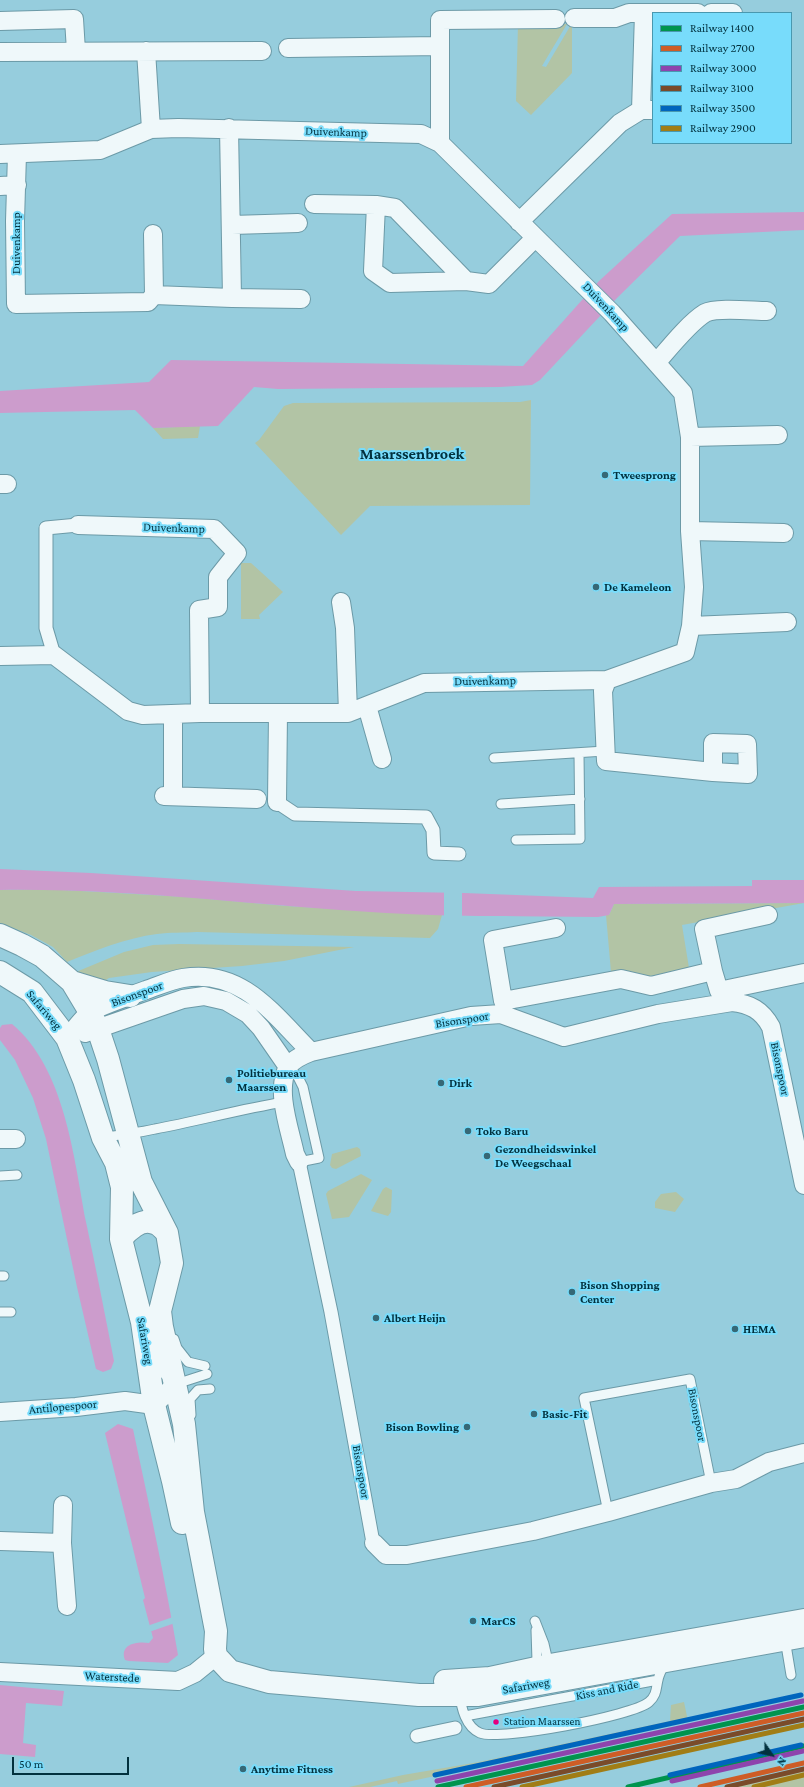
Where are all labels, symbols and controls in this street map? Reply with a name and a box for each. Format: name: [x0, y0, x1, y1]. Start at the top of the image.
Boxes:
legend: [652, 12, 792, 144]
text: Railway 1400: [690, 21, 754, 35]
text: Railway 2700: [690, 41, 755, 55]
text: Railway 3000: [690, 61, 756, 75]
text: Railway 3100: [690, 81, 754, 95]
text: Railway 3500: [690, 101, 755, 115]
text: Railway 2900: [690, 121, 756, 135]
street label: Duivenkamp: [305, 124, 367, 140]
street label: Duivenkamp: [9, 212, 23, 274]
street label: Duivenkamp: [580, 279, 632, 335]
district label: Maarssenbroek: [360, 444, 464, 464]
place label: Tweesprong: [613, 468, 676, 482]
marker: Tweesprong: [600, 470, 610, 480]
street label: Duivenkamp: [143, 520, 205, 536]
place label: De Kameleon: [604, 580, 672, 594]
marker: De Kameleon: [591, 582, 601, 592]
street label: Duivenkamp: [454, 673, 516, 689]
street label: Bisonspoor: [109, 978, 165, 1010]
street label: Safariweg: [23, 987, 65, 1033]
street label: Bisonspoor: [434, 1009, 490, 1031]
street label: Bisonspoor: [767, 1041, 793, 1097]
place label: Politiebureau Maarssen: [237, 1066, 306, 1094]
marker: Politiebureau Maarssen: [224, 1075, 234, 1085]
place label: Dirk: [449, 1076, 472, 1090]
marker: Dirk: [436, 1078, 446, 1088]
place label: Toko Baru: [476, 1124, 528, 1138]
marker: Toko Baru: [463, 1126, 473, 1136]
place label: Gezondheidswinkel De Weegschaal: [495, 1142, 596, 1170]
marker: Gezondheidswinkel De Weegschaal: [482, 1151, 492, 1161]
place label: Bison Shopping Center: [580, 1278, 660, 1306]
marker: Bison Shopping Center: [567, 1287, 577, 1297]
place label: Albert Heijn: [384, 1311, 446, 1325]
marker: Albert Heijn: [371, 1313, 381, 1323]
street label: Safariweg: [134, 1316, 156, 1366]
place label: HEMA: [743, 1322, 776, 1336]
marker: HEMA: [730, 1324, 740, 1334]
street label: Bisonspoor: [685, 1387, 709, 1443]
street label: Antilopespoor: [28, 1397, 98, 1417]
place label: Basic-Fit: [542, 1407, 587, 1421]
marker: Basic-Fit: [529, 1409, 539, 1419]
place label: Bison Bowling: [385, 1420, 459, 1434]
marker: Bison Bowling: [462, 1422, 472, 1432]
street label: Bisonspoor: [349, 1444, 373, 1500]
place label: MarCS: [481, 1614, 515, 1628]
marker: MarCS: [468, 1616, 478, 1626]
street label: Waterstede: [84, 1668, 140, 1686]
street label: Safariweg: [501, 1675, 551, 1697]
street label: Kiss and Ride: [574, 1677, 640, 1703]
place label: Station Maarssen: [504, 1715, 580, 1729]
marker: Station Maarssen: [491, 1717, 501, 1727]
north arrow: [752, 1735, 792, 1775]
scale bar: [14, 1749, 131, 1775]
text: N: [775, 1755, 789, 1768]
text: 50 m: [19, 1757, 43, 1771]
place label: Anytime Fitness: [251, 1762, 333, 1776]
marker: Anytime Fitness: [238, 1764, 248, 1774]

